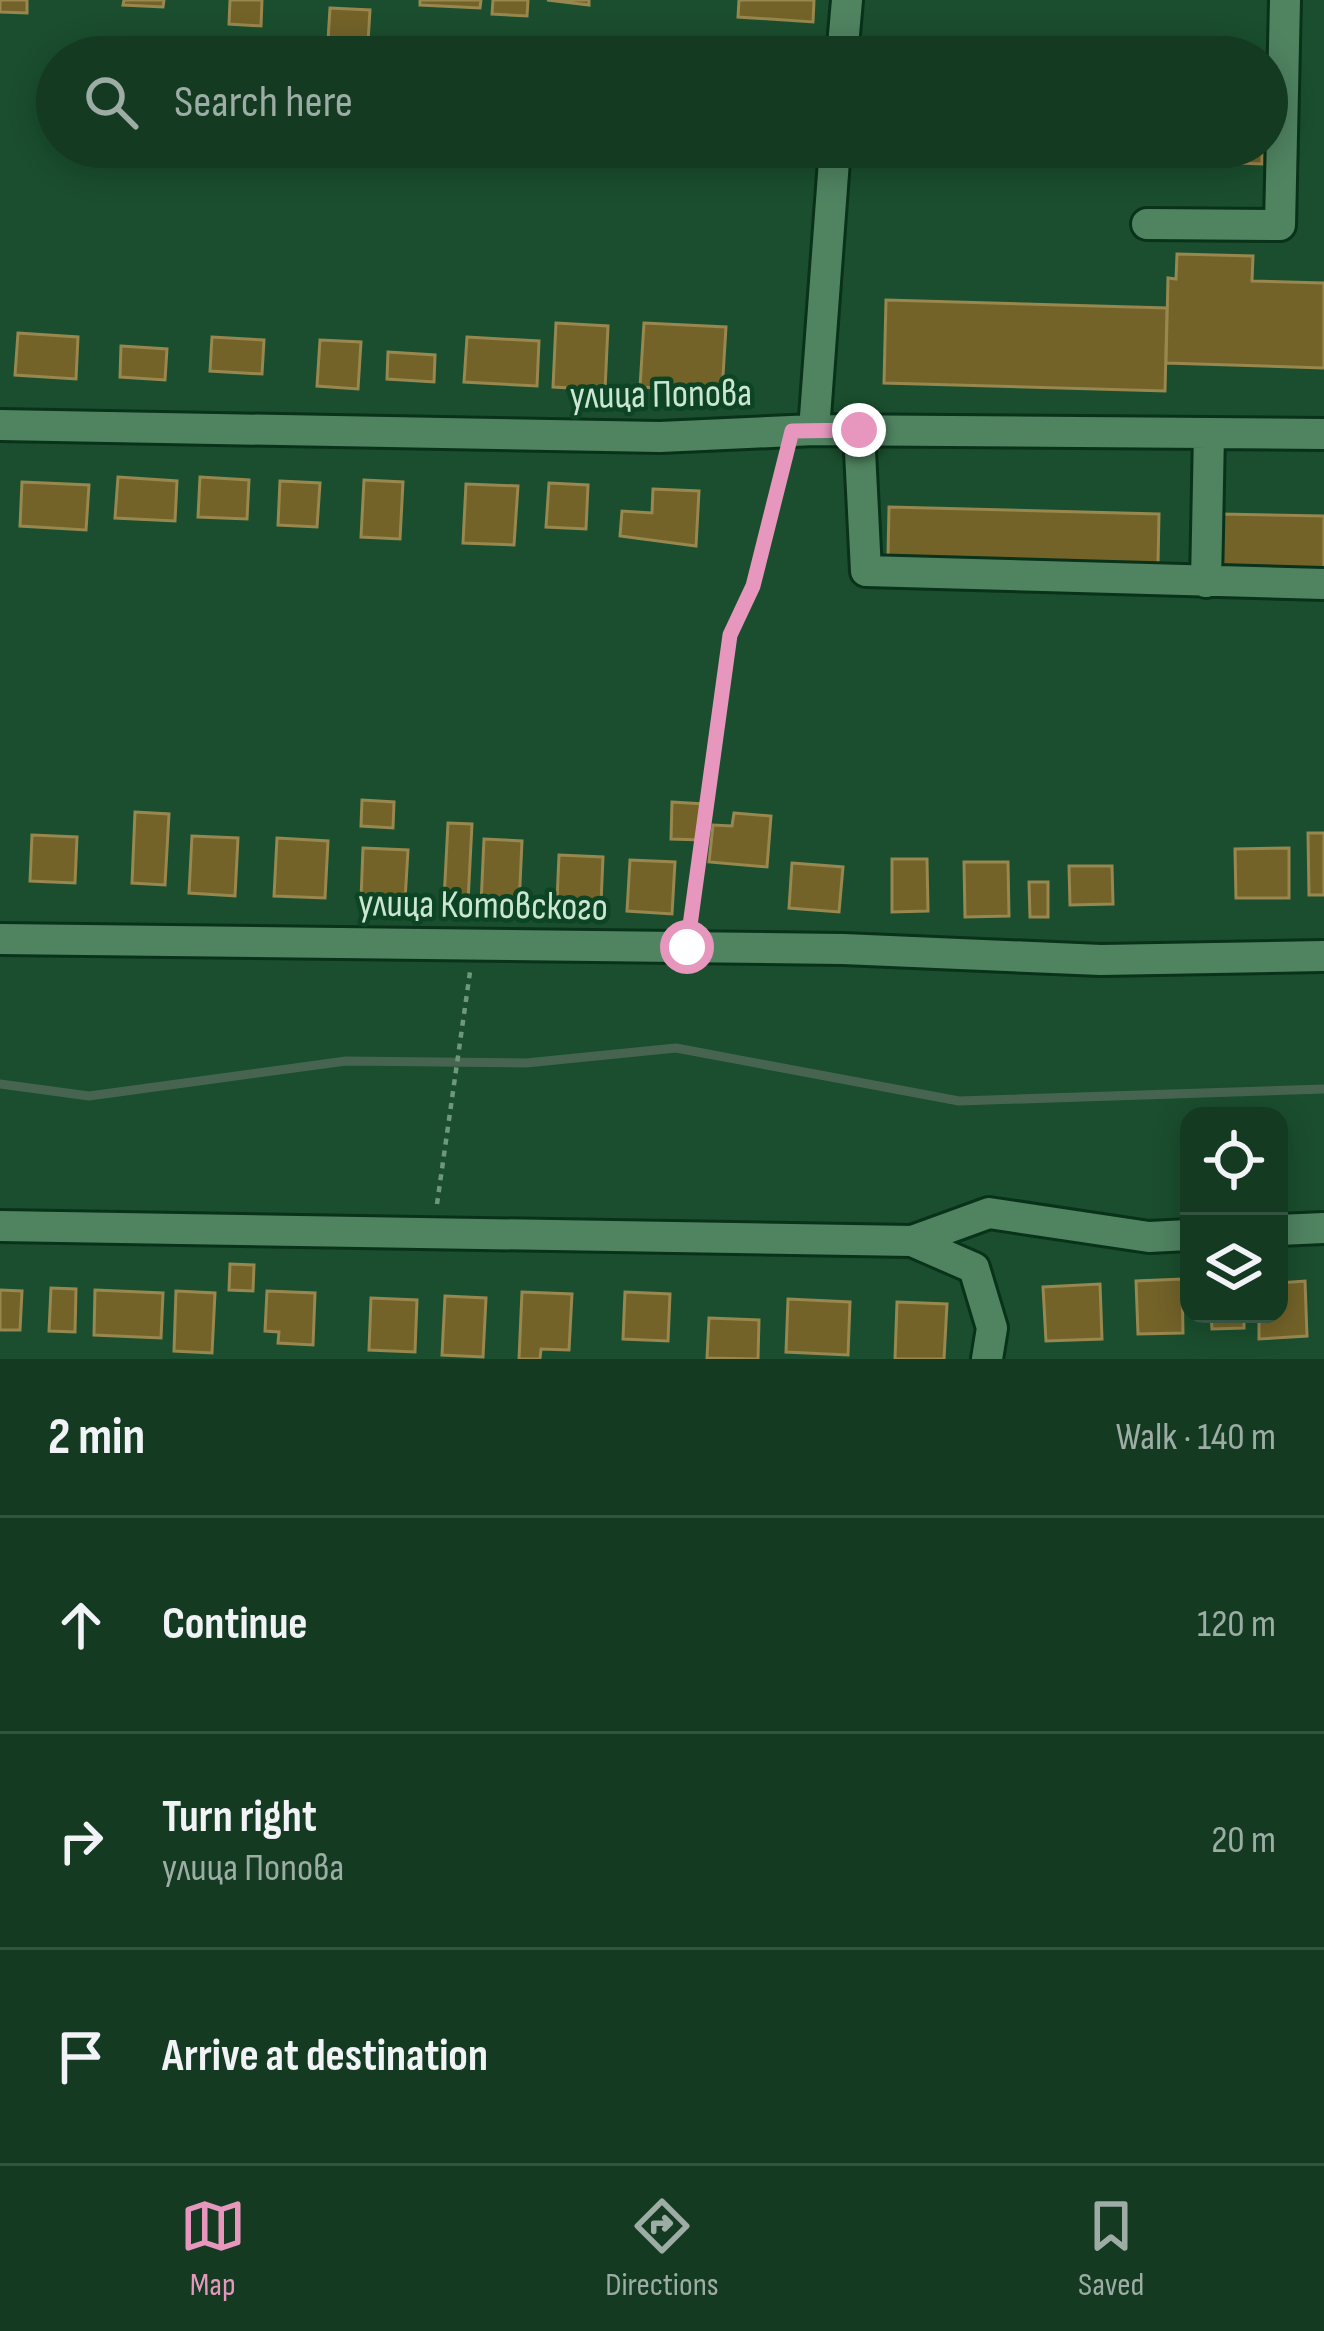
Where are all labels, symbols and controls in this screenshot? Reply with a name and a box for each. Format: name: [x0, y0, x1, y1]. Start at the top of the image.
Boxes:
search box: [36, 36, 1288, 168]
icon: search: [78, 69, 144, 135]
text: Search here: [174, 75, 353, 130]
street label: улица Попова: [569, 370, 753, 420]
route end: [832, 403, 886, 457]
street label: улица Котовского: [358, 880, 608, 932]
route start: [660, 920, 714, 974]
map controls: [1180, 1107, 1288, 1323]
button: locate: [1180, 1107, 1288, 1215]
button: layers: [1180, 1215, 1288, 1323]
text: 2 min: [48, 1407, 145, 1468]
text: Walk · 140 m: [1116, 1414, 1276, 1461]
icon: ahead: [48, 1592, 114, 1658]
text: Continue: [162, 1597, 308, 1652]
text: 120 m: [1197, 1601, 1276, 1648]
text: Turn right: [162, 1790, 317, 1845]
icon: right: [48, 1808, 114, 1874]
text: 20 m: [1211, 1817, 1276, 1864]
text: улица Попова: [162, 1845, 344, 1892]
icon: arrive: [48, 2024, 114, 2090]
text: Arrive at destination: [162, 2029, 488, 2084]
tab: Map: [180, 2193, 246, 2305]
tab: Directions: [605, 2193, 719, 2305]
tab: Saved: [1078, 2193, 1144, 2305]

